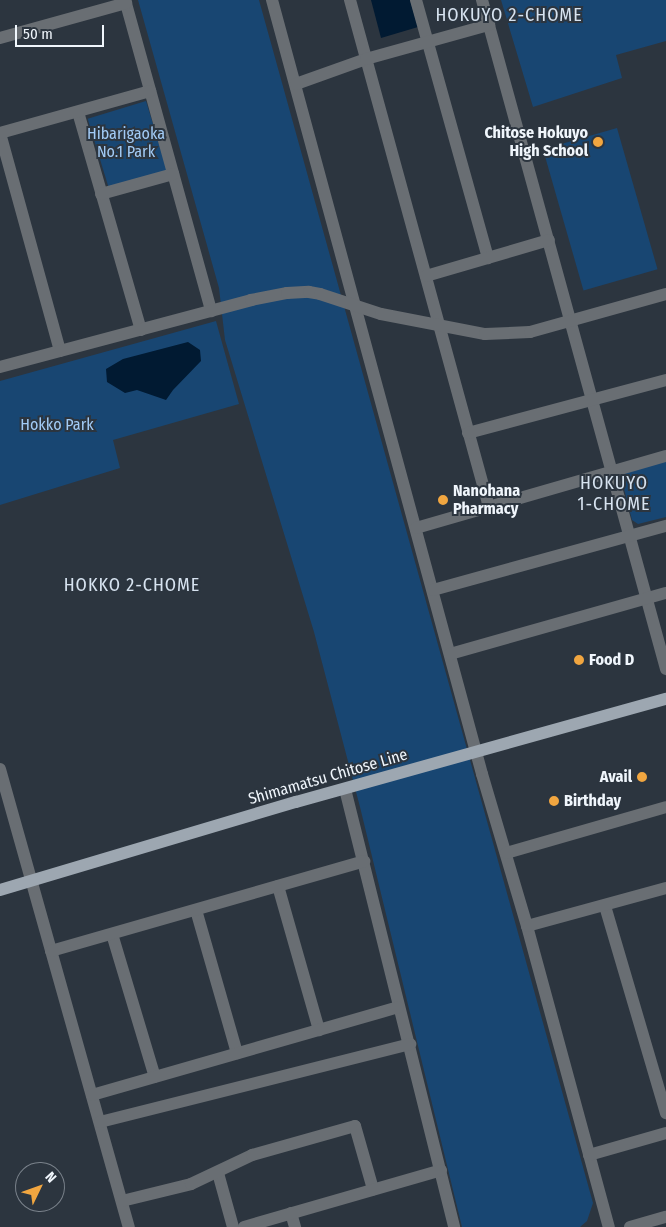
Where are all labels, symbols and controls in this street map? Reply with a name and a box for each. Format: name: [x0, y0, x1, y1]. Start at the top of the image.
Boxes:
district label: HOKUYO 2-CHOME: [434, 4, 584, 26]
scale bar: [18, 15, 106, 47]
text: 50 m: [23, 25, 53, 43]
place label: Chitose Hokuyo High School: [484, 123, 588, 161]
park label: Hibarigaoka No.1 Park: [87, 124, 165, 162]
marker: Chitose Hokuyo High School: [592, 136, 604, 148]
park label: Hokko Park: [20, 415, 94, 435]
district label: HOKUYO 1-CHOME: [577, 473, 651, 516]
place label: Nanohana Pharmacy: [453, 481, 520, 519]
marker: Nanohana Pharmacy: [437, 494, 449, 506]
district label: HOKKO 2-CHOME: [62, 574, 202, 596]
place label: Food D: [589, 650, 634, 670]
marker: Food D: [573, 654, 585, 666]
street label: Shimamatsu Chitose Line: [246, 745, 410, 809]
place label: Avail: [600, 767, 632, 787]
marker: Avail: [636, 771, 648, 783]
place label: Birthday: [564, 791, 621, 811]
marker: Birthday: [548, 795, 560, 807]
north arrow: [15, 1162, 65, 1212]
text: N: [42, 1168, 60, 1186]

